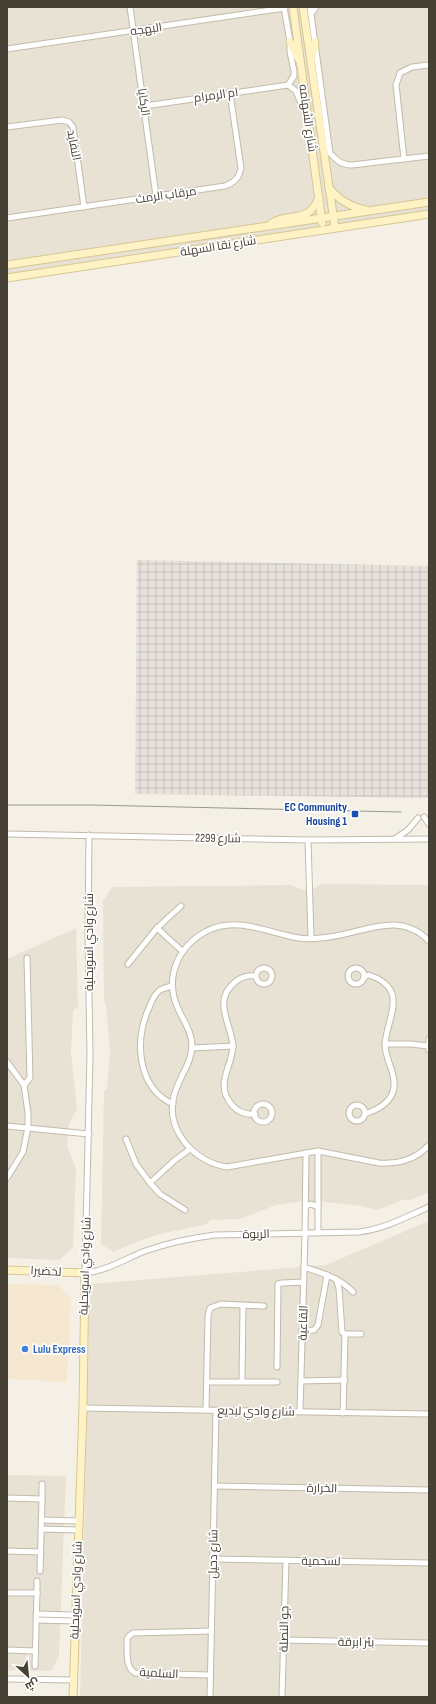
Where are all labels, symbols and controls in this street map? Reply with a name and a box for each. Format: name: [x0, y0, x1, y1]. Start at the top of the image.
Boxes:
street label: البهجه: [129, 20, 163, 39]
street label: شارع الشهامه: [295, 83, 320, 153]
street label: ام الرمرام: [193, 85, 239, 106]
street label: الركايا: [134, 87, 153, 117]
street label: النفايد: [63, 129, 84, 162]
street label: مرقاب الرمث: [135, 184, 197, 207]
street label: شارع نقا السهلة: [179, 233, 257, 260]
place label: EC Community Housing 1: [285, 800, 347, 829]
marker: EC Community Housing 1: [350, 809, 360, 819]
street label: شارع 2299: [195, 831, 241, 846]
street label: شارع وادي اسويحلية: [82, 893, 99, 991]
street label: شارع وادي اسويحلية: [76, 1217, 97, 1315]
street label: الربوة: [242, 1227, 270, 1242]
street label: لخضيرا: [30, 1263, 62, 1280]
street label: القاعية: [295, 1305, 312, 1341]
place label: Lulu Express: [33, 1342, 86, 1357]
marker: Lulu Express: [20, 1344, 30, 1354]
street label: شارع وادي لبديع: [217, 1403, 295, 1422]
street label: الخرارة: [306, 1481, 338, 1496]
street label: شارع دحيل: [206, 1529, 221, 1579]
street label: شارع وادي اسويحلية: [67, 1541, 88, 1639]
street label: لسحمية: [301, 1554, 341, 1569]
street label: جو النصلة: [277, 1606, 292, 1652]
street label: بئر ابرقة: [338, 1635, 374, 1650]
north arrow: [8, 1656, 48, 1696]
street label: السلمية: [139, 1665, 179, 1682]
text: ش: [23, 1675, 42, 1693]

